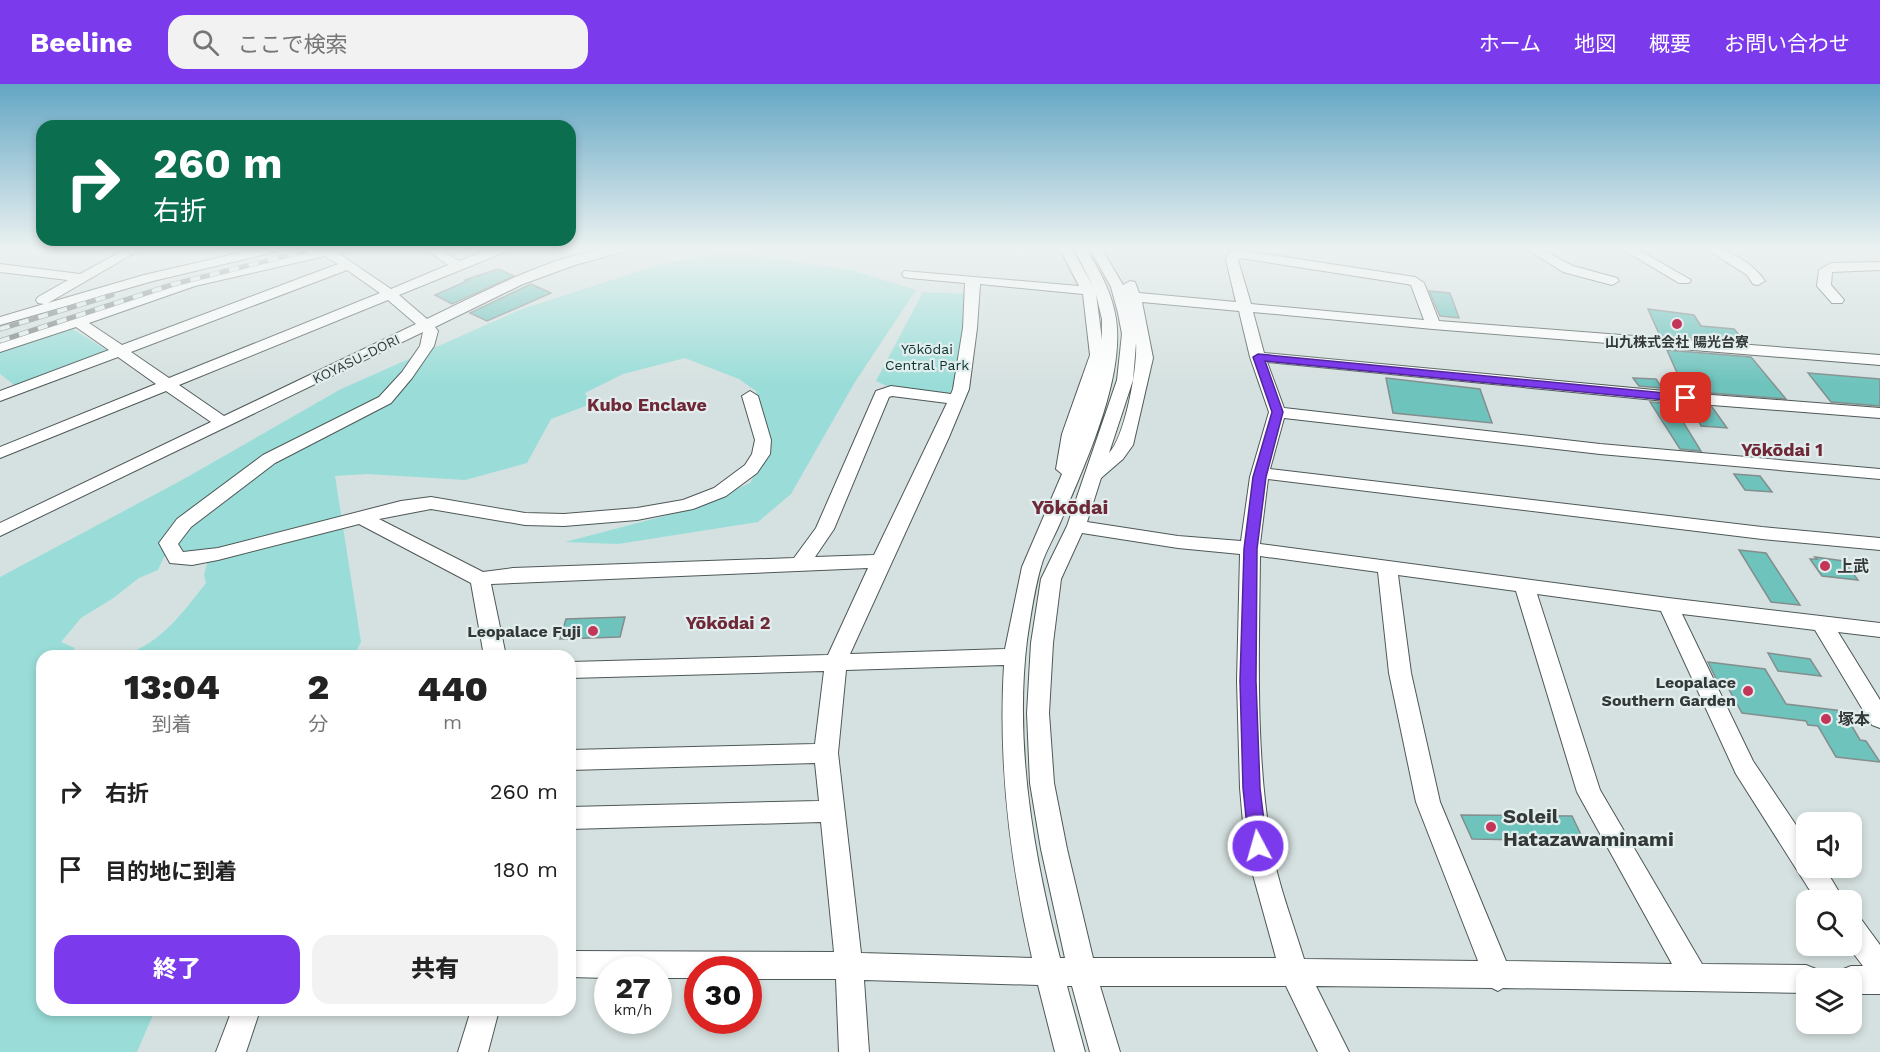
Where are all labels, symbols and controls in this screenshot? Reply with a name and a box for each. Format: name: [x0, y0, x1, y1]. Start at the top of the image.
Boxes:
search box: [168, 15, 588, 69]
text: Beeline: [30, 26, 132, 59]
icon: search: [189, 26, 222, 59]
text: ホーム: [1479, 31, 1541, 56]
text: 地図: [1574, 31, 1616, 56]
text: 概要: [1649, 31, 1691, 56]
text: お問い合わせ: [1724, 31, 1850, 56]
text: ここで検索: [237, 32, 347, 57]
text: 260 m: [153, 139, 283, 188]
icon: right: [54, 144, 132, 222]
text: 右折: [153, 195, 207, 227]
marker: 山九株式会社 陽光台寮: [1670, 317, 1684, 331]
street label: KOYASU-DORI: [310, 331, 402, 387]
place label: 山九株式会社 陽光台寮: [1605, 334, 1749, 350]
park label: Yōkōdai Central Park: [885, 341, 969, 373]
pin: [1660, 372, 1711, 423]
icon: arrive: [1669, 381, 1702, 414]
district label: Kubo Enclave: [587, 394, 707, 415]
district label: Yōkōdai 1: [1741, 439, 1823, 460]
district label: Yōkōdai: [1032, 495, 1108, 519]
place label: 上武: [1837, 557, 1869, 576]
marker: 上武: [1818, 559, 1832, 573]
district label: Yōkōdai 2: [686, 612, 770, 633]
place label: Leopalace Fuji: [467, 622, 581, 641]
marker: Leopalace Fuji: [586, 624, 600, 638]
text: 13:04: [124, 666, 220, 708]
text: 2: [308, 666, 329, 708]
text: 440: [417, 668, 488, 710]
place label: Leopalace Southern Garden: [1602, 673, 1736, 710]
marker: Leopalace Southern Garden: [1741, 684, 1755, 698]
text: m: [443, 710, 462, 734]
place label: 塚本: [1838, 710, 1870, 729]
text: 到着: [152, 712, 192, 736]
text: 分: [308, 712, 328, 736]
marker: 塚本: [1819, 712, 1833, 726]
icon: right: [54, 775, 87, 808]
text: 260 m: [490, 779, 558, 804]
text: 右折: [105, 781, 149, 806]
place label: Soleil Hatazawaminami: [1503, 804, 1674, 851]
map controls: [1796, 812, 1862, 1034]
button: sound: [1796, 812, 1862, 878]
position arrow: [1226, 814, 1290, 878]
marker: Soleil Hatazawaminami: [1484, 820, 1498, 834]
icon: arrive: [54, 853, 87, 886]
text: 180 m: [494, 857, 558, 882]
text: 目的地に到着: [105, 859, 237, 884]
button: search: [1796, 890, 1862, 956]
button: 終了: [54, 935, 300, 1004]
button: 共有: [312, 935, 558, 1004]
speed limit sign: 30: [684, 956, 762, 1034]
button: layers: [1796, 968, 1862, 1034]
text: 27: [615, 970, 651, 1005]
text: km/h: [614, 1001, 652, 1019]

